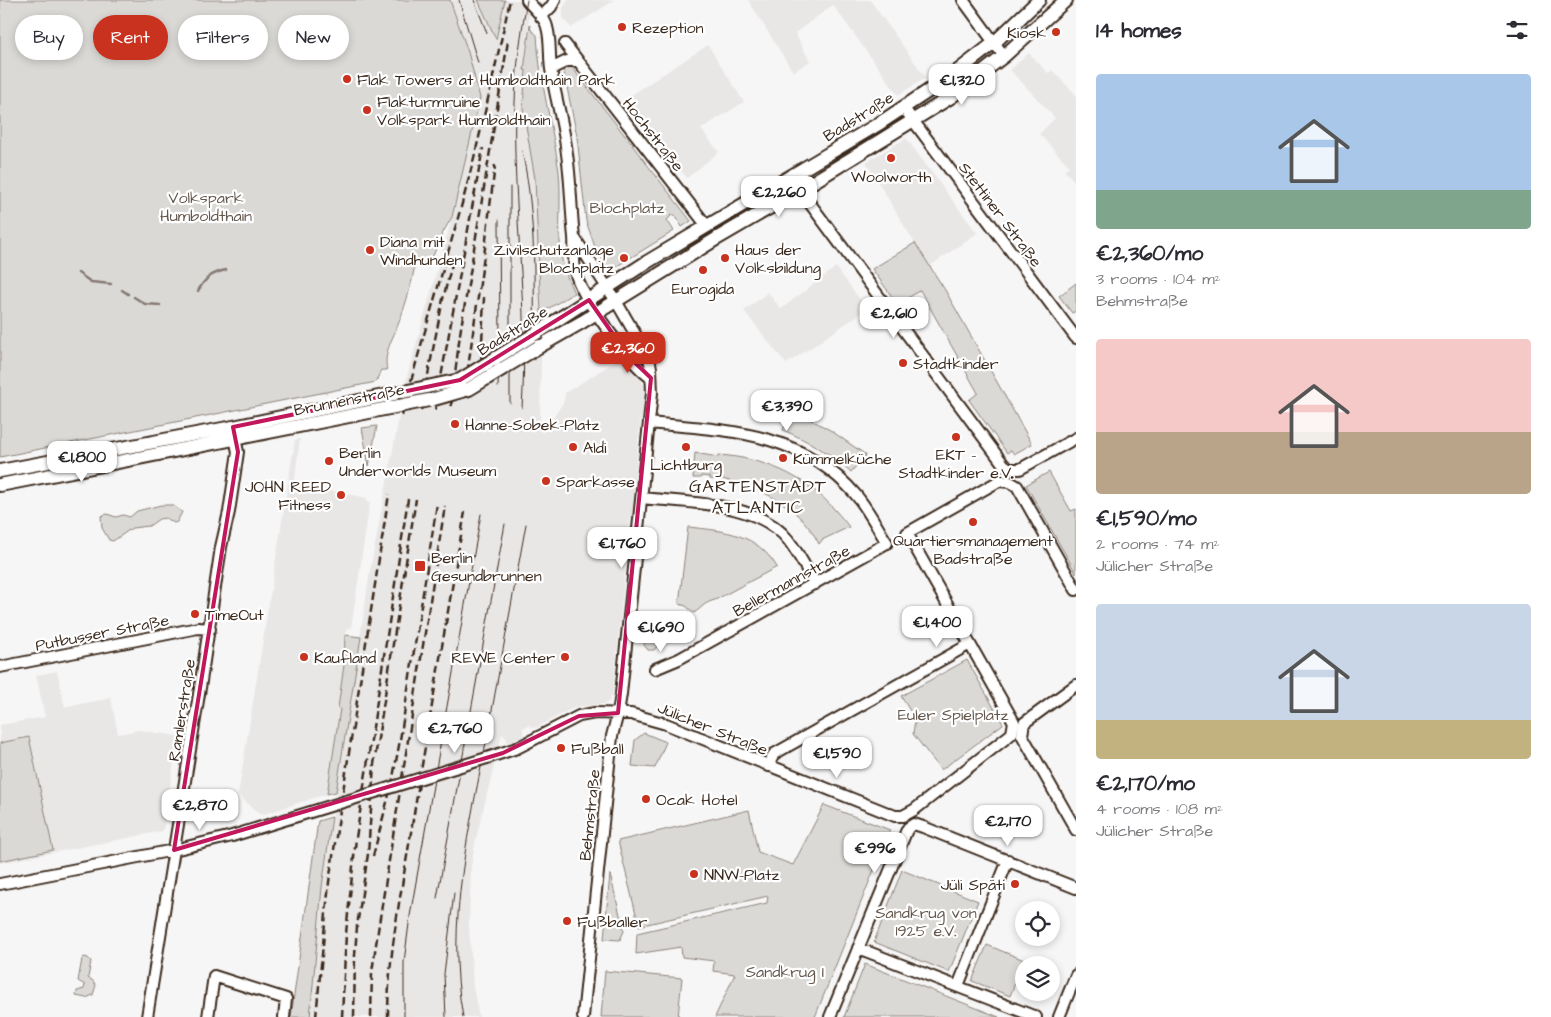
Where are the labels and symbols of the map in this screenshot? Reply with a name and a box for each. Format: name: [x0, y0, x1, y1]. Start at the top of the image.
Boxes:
place label: Rezeption: [632, 17, 703, 39]
marker: Rezeption: [616, 21, 628, 33]
place label: Kiosk: [1007, 22, 1046, 44]
marker: Kiosk: [1050, 26, 1062, 38]
pin: €1,320: [921, 64, 1003, 106]
place label: Flak Towers at Humboldthain Park: [357, 69, 615, 91]
marker: Flak Towers at Humboldthain Park: [341, 73, 353, 85]
street label: Badstraße: [819, 86, 898, 147]
place label: Flakturmruine Volkspark Humboldthain: [377, 91, 550, 131]
street label: Hochstraße: [617, 93, 689, 176]
marker: Flakturmruine Volkspark Humboldthain: [361, 104, 373, 116]
marker: Woolworth: [885, 152, 897, 164]
street label: Stettiner Straße: [953, 158, 1047, 272]
place label: Woolworth: [851, 166, 931, 188]
pin: €2,260: [738, 176, 820, 218]
park label: Volkspark Humboldthain: [160, 187, 252, 227]
park label: Blochplatz: [590, 197, 665, 219]
place label: Diana mit Windhunden: [380, 231, 463, 271]
place label: Zivilschutzanlage Blochplatz: [494, 239, 614, 279]
place label: Haus der Volksbildung: [735, 239, 821, 280]
marker: Diana mit Windhunden: [364, 244, 376, 256]
marker: Zivilschutzanlage Blochplatz: [618, 252, 630, 264]
marker: Haus der Volksbildung: [719, 252, 731, 264]
marker: Eurogida: [697, 264, 709, 276]
place label: Eurogida: [672, 278, 734, 301]
pin: €2,610: [853, 296, 935, 339]
street label: Badstraße: [473, 300, 552, 361]
pin: €2,360: [587, 332, 669, 374]
place label: Stadtkinder: [913, 353, 999, 375]
marker: Stadtkinder: [897, 357, 909, 369]
street label: Brunnenstraße: [292, 378, 407, 422]
pin: €3,390: [746, 390, 828, 432]
place label: Hanne-Sobek-Platz: [465, 414, 600, 436]
marker: Hanne-Sobek-Platz: [449, 418, 461, 430]
marker: EKT - Stadtkinder e.V.: [950, 431, 962, 443]
place label: Aldi: [583, 437, 607, 459]
pin: €1,800: [41, 440, 123, 483]
marker: Aldi: [567, 441, 579, 453]
marker: Lichtburg: [680, 441, 692, 453]
place label: Berlin Underworlds Museum: [339, 442, 497, 482]
place label: EKT - Stadtkinder e.V.: [898, 444, 1014, 484]
place label: Kümmelküche: [793, 448, 892, 470]
marker: Kümmelküche: [777, 452, 789, 464]
place label: Lichtburg: [650, 454, 722, 477]
marker: Berlin Underworlds Museum: [323, 455, 335, 467]
place label: Sparkasse: [556, 471, 635, 493]
district label: GARTENSTADT ATLANTIC: [689, 474, 827, 520]
marker: Sparkasse: [540, 475, 552, 487]
place label: JOHN REED Fitness: [245, 476, 331, 516]
marker: JOHN REED Fitness: [335, 489, 347, 501]
marker: Quartiersmanagement Badstraße: [967, 516, 979, 528]
pin: €1,760: [581, 526, 663, 569]
place label: Quartiersmanagement Badstraße: [893, 530, 1054, 570]
street label: Bellermannstraße: [729, 539, 854, 622]
place label: Berlin Gesundbrunnen: [431, 547, 542, 587]
marker: Berlin Gesundbrunnen: [413, 559, 427, 573]
place label: TimeOut: [205, 604, 264, 626]
pin: €1,400: [896, 606, 978, 648]
marker: TimeOut: [189, 608, 201, 620]
street label: Putbusser Straße: [34, 609, 171, 657]
pin: €1,690: [620, 610, 702, 653]
place label: Kaufland: [314, 647, 376, 669]
place label: REWE Center: [451, 647, 555, 669]
marker: Kaufland: [298, 651, 310, 663]
marker: REWE Center: [559, 651, 571, 663]
street label: Ramlerstraße: [163, 657, 201, 763]
street label: Jülicher Straße: [654, 697, 771, 761]
park label: Euler Spielplatz: [898, 704, 1008, 726]
pin: €2,760: [414, 712, 496, 754]
pin: €1,590: [796, 736, 878, 779]
place label: Fußball: [571, 738, 624, 760]
marker: Fußball: [555, 742, 567, 754]
street label: Behmstraße: [574, 768, 606, 862]
pin: €2,870: [159, 788, 241, 831]
place label: Ocak Hotel: [656, 789, 738, 811]
marker: Ocak Hotel: [640, 793, 652, 805]
pin: €2,170: [967, 804, 1049, 847]
pin: €996: [845, 832, 905, 874]
place label: NNW-Platz: [704, 864, 779, 886]
marker: NNW-Platz: [688, 868, 700, 880]
place label: Jüli Späti: [941, 874, 1006, 896]
marker: Jüli Späti: [1009, 878, 1021, 890]
park label: Sandkrug von 1925 e.V.: [875, 902, 977, 942]
place label: Fußballer: [577, 911, 647, 933]
marker: Fußballer: [561, 915, 573, 927]
park label: Sandkrug I: [746, 961, 824, 984]

